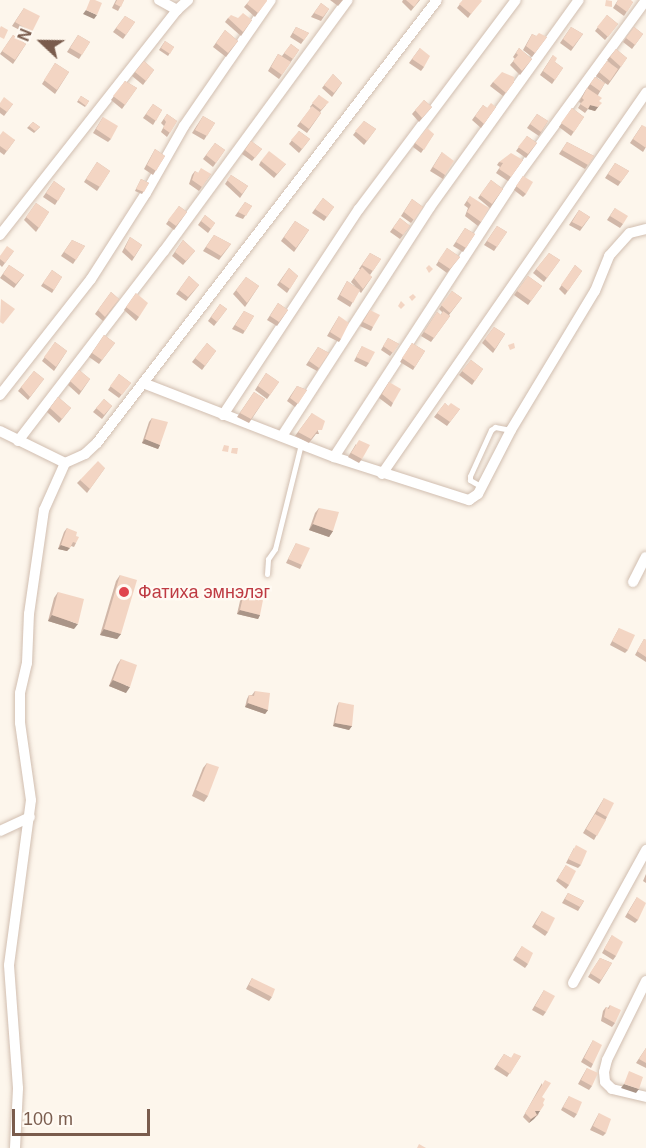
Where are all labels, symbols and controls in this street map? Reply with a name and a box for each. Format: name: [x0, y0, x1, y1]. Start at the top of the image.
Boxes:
north arrow: [12, 12, 72, 72]
text: N: [15, 27, 35, 44]
place label: Фатиха эмнэлэг: [138, 581, 270, 603]
marker: Фатиха эмнэлэг: [115, 583, 133, 601]
scale bar: [15, 1097, 153, 1135]
text: 100 m: [23, 1109, 73, 1129]

